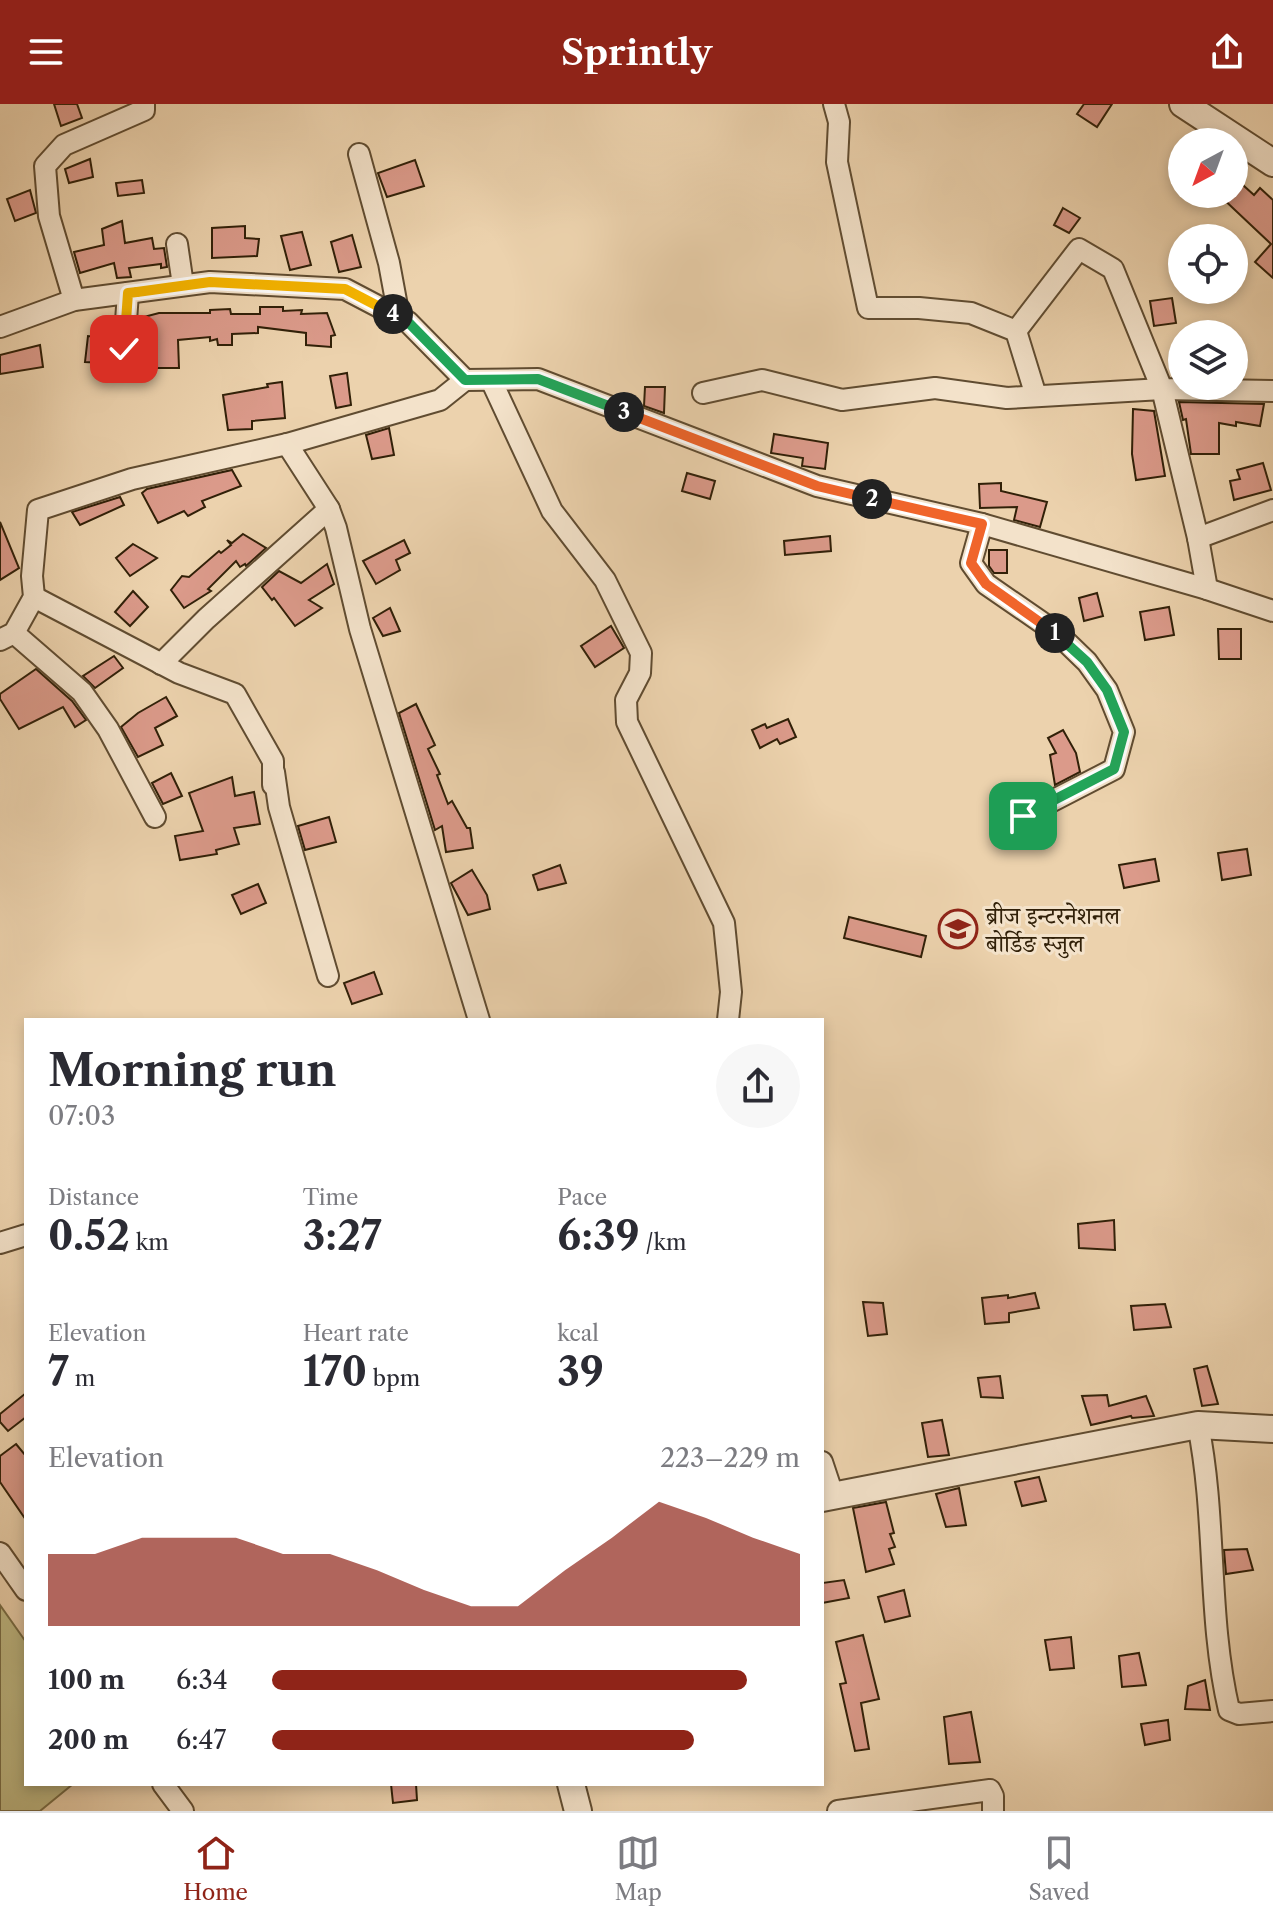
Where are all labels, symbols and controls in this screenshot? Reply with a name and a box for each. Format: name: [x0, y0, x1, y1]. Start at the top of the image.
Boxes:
icon: menu: [24, 30, 68, 74]
text: Sprintly: [561, 30, 712, 74]
icon: share: [1205, 30, 1249, 74]
north arrow: [1168, 128, 1248, 208]
map controls: [1168, 128, 1248, 400]
button: locate: [1168, 224, 1248, 304]
pin: 4: [373, 294, 413, 334]
text: 4: [386, 300, 400, 327]
pin: [90, 315, 158, 383]
button: layers: [1168, 320, 1248, 400]
icon: check: [102, 327, 146, 371]
pin: 3: [604, 392, 644, 432]
text: 3: [618, 398, 630, 425]
pin: 2: [852, 479, 892, 519]
text: 2: [866, 485, 879, 512]
pin: 1: [1035, 613, 1075, 653]
text: 1: [1050, 619, 1060, 646]
pin: [989, 782, 1057, 850]
icon: arrive: [1001, 794, 1045, 838]
place label: ब्रीज इन्टरनेशनल बोर्डिङ स्जुल: [985, 901, 1121, 959]
school or university icon: ब्रीज इन्टरनेशनल बोर्डिङ स्जुल: [937, 908, 979, 950]
text: Morning run: [48, 1043, 337, 1097]
button: share: [716, 1044, 800, 1128]
text: 07:03: [48, 1100, 115, 1132]
text: Distance: [48, 1184, 139, 1211]
text: Time: [303, 1184, 358, 1211]
text: Pace: [557, 1184, 607, 1211]
text: 0.52: [48, 1211, 130, 1260]
text: 3:27: [303, 1211, 382, 1260]
text: 6:39: [557, 1211, 640, 1260]
text: km: [130, 1229, 169, 1256]
text: /km: [640, 1229, 687, 1256]
text: Elevation: [48, 1320, 146, 1347]
text: Heart rate: [303, 1320, 409, 1347]
text: kcal: [557, 1320, 599, 1347]
text: 7: [48, 1347, 69, 1396]
text: 170: [303, 1347, 367, 1396]
text: 39: [557, 1347, 604, 1396]
text: m: [69, 1365, 95, 1392]
text: bpm: [367, 1365, 420, 1392]
text: Elevation: [48, 1442, 164, 1474]
text: 223–229 m: [660, 1442, 800, 1474]
text: 100 m: [48, 1664, 125, 1696]
text: 6:34: [176, 1664, 228, 1696]
text: 200 m: [48, 1724, 129, 1756]
text: 6:47: [176, 1724, 226, 1756]
tab: Home: [183, 1831, 248, 1906]
tab: Map: [615, 1831, 662, 1906]
tab: Saved: [1029, 1831, 1090, 1906]

